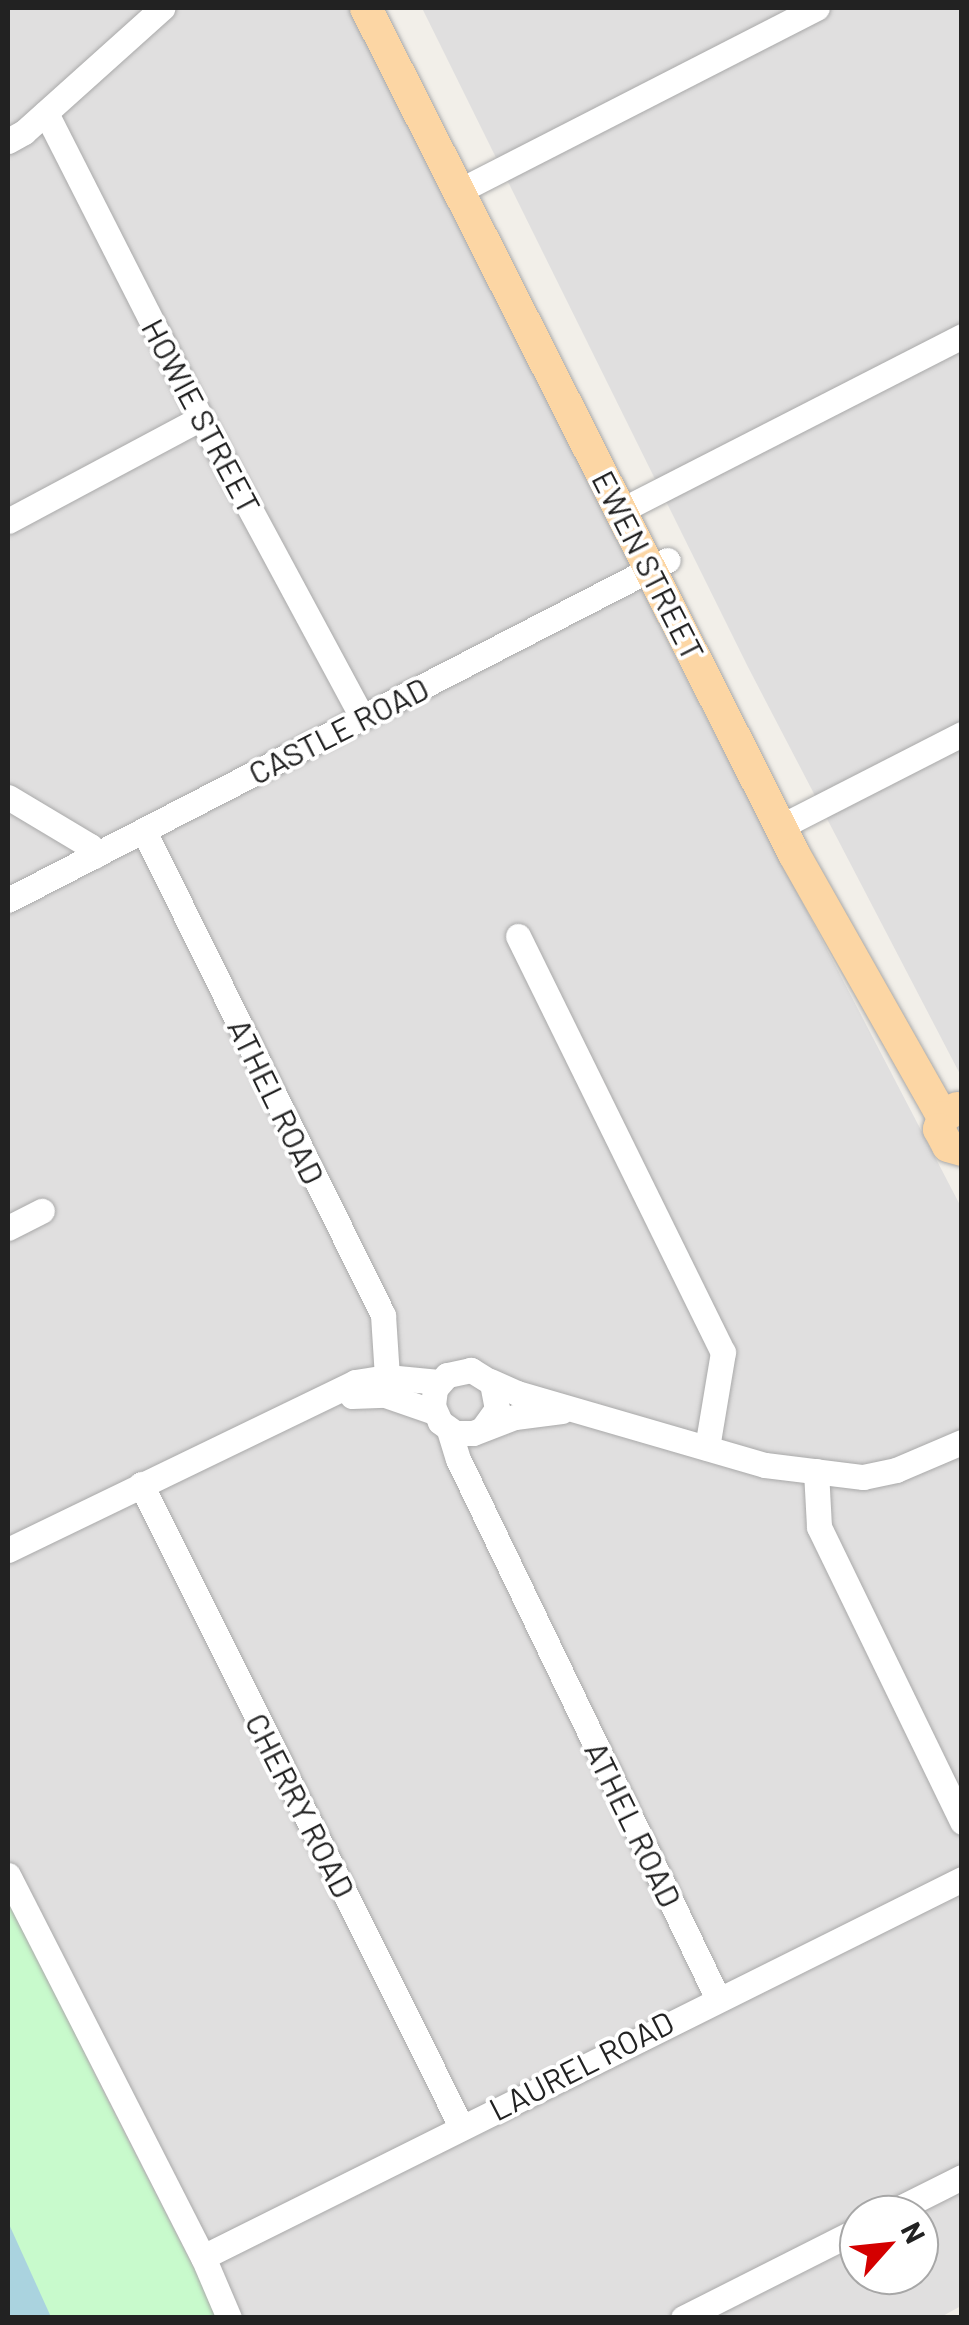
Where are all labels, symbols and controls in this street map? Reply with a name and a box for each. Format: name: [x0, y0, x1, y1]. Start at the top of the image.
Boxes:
street label: HOWIE STREET: [134, 312, 270, 520]
street label: EWEN STREET: [585, 464, 713, 666]
street label: CASTLE ROAD: [242, 668, 434, 792]
street label: ATHEL ROAD: [220, 1012, 334, 1190]
street label: CHERRY ROAD: [238, 1706, 364, 1904]
street label: ATHEL ROAD: [577, 1735, 691, 1913]
street label: LAUREL ROAD: [482, 2002, 680, 2128]
north arrow: [839, 2195, 939, 2295]
text: N: [895, 2216, 933, 2248]

